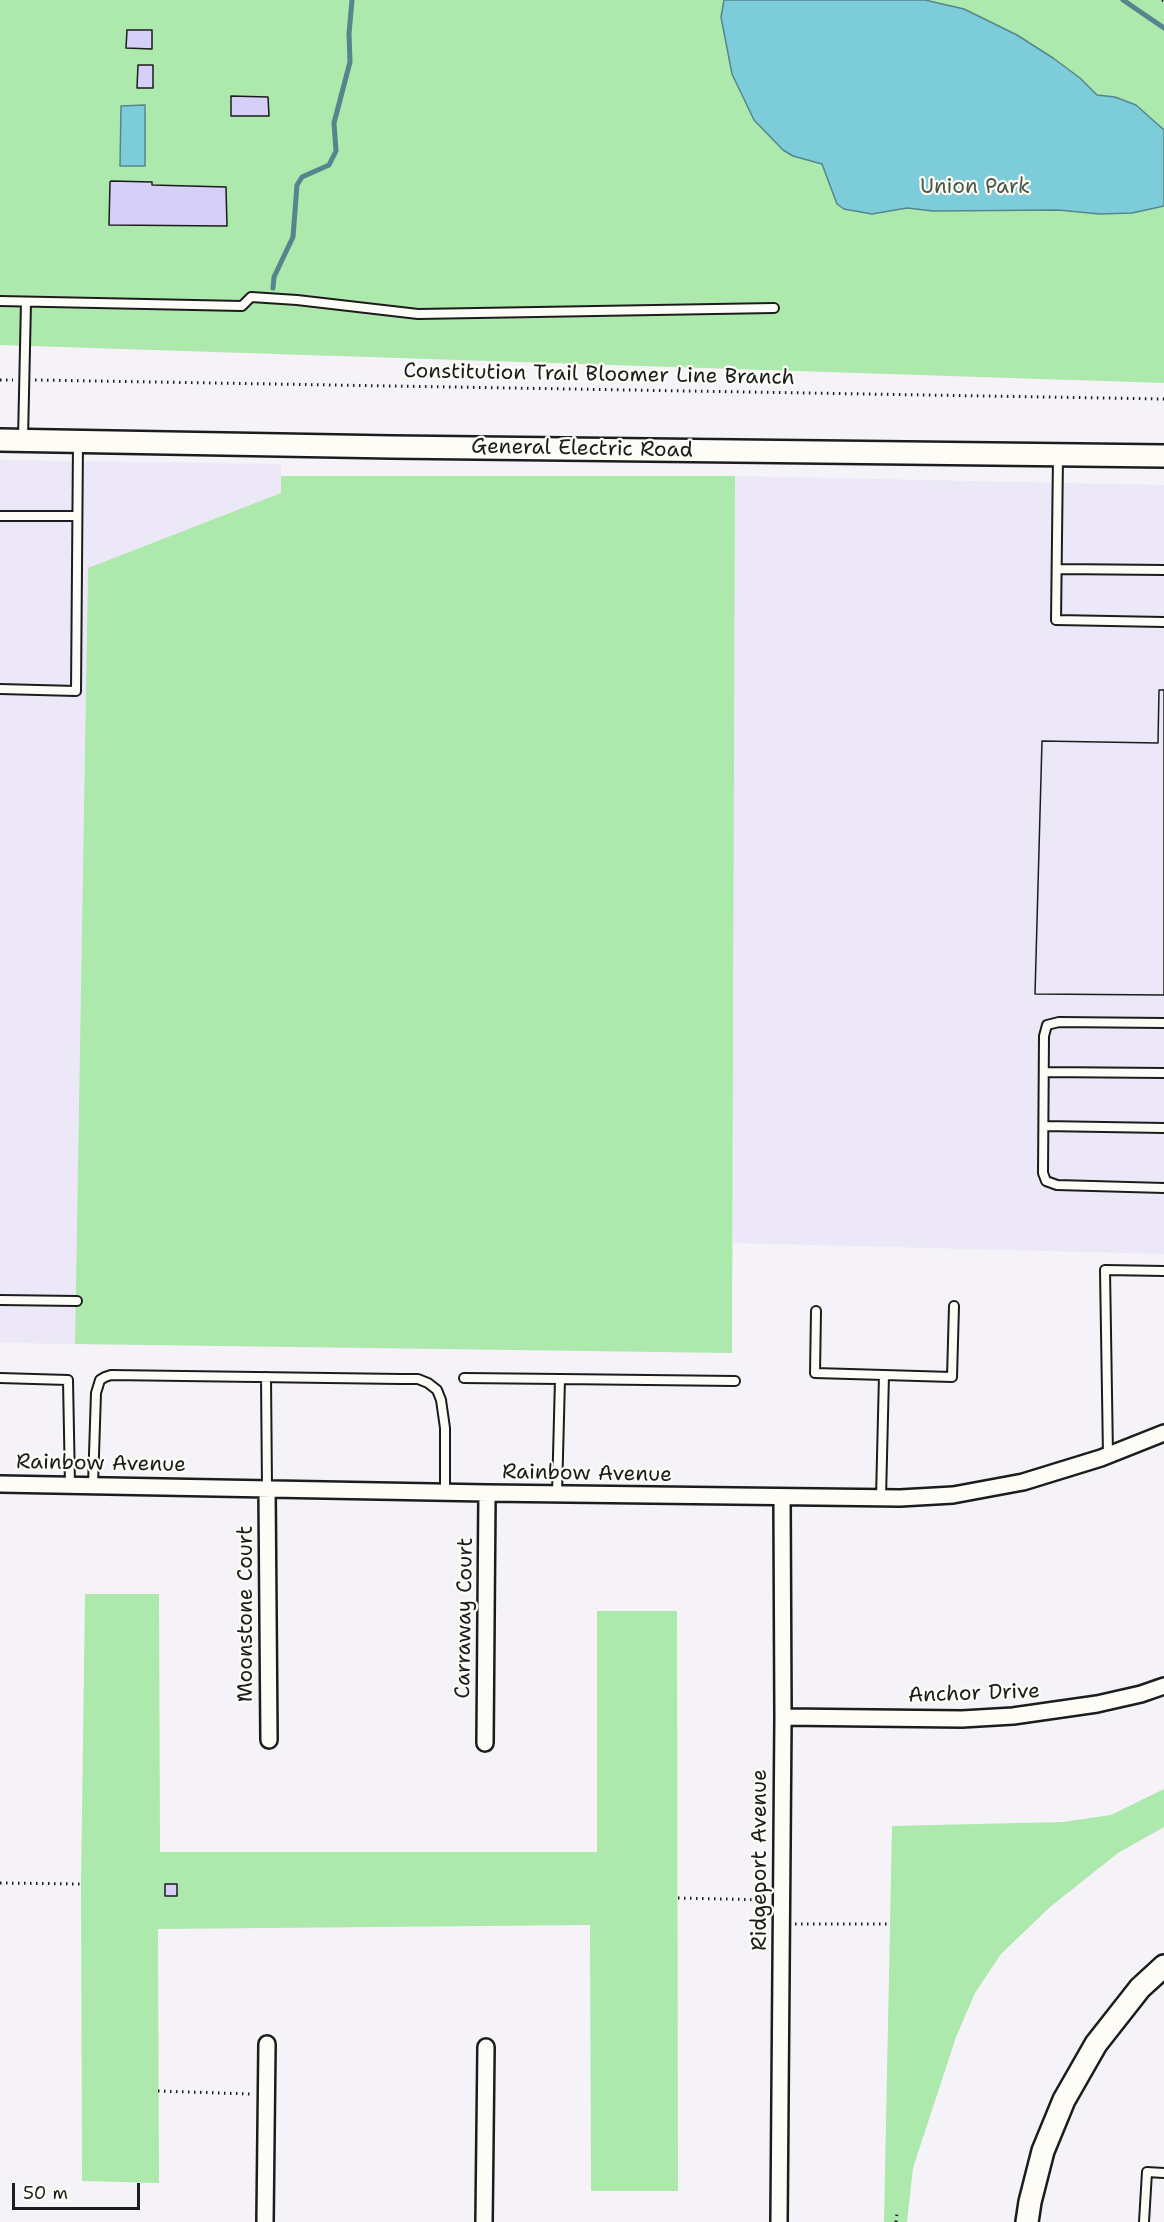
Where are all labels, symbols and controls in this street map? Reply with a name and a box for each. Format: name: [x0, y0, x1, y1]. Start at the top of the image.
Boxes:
park label: Union Park: [920, 175, 1030, 201]
street label: Constitution Trail Bloomer Line Branch: [403, 359, 795, 391]
street label: General Electric Road: [471, 434, 693, 464]
street label: Rainbow Avenue: [16, 1450, 186, 1478]
street label: Rainbow Avenue: [502, 1460, 672, 1488]
street label: Moonstone Court: [234, 1526, 260, 1702]
street label: Carraway Court: [451, 1537, 479, 1699]
street label: Anchor Drive: [908, 1679, 1040, 1709]
street label: Ridgeport Avenue: [748, 1769, 774, 1951]
scale bar: [15, 2171, 142, 2209]
text: 50 m: [23, 2181, 68, 2205]

